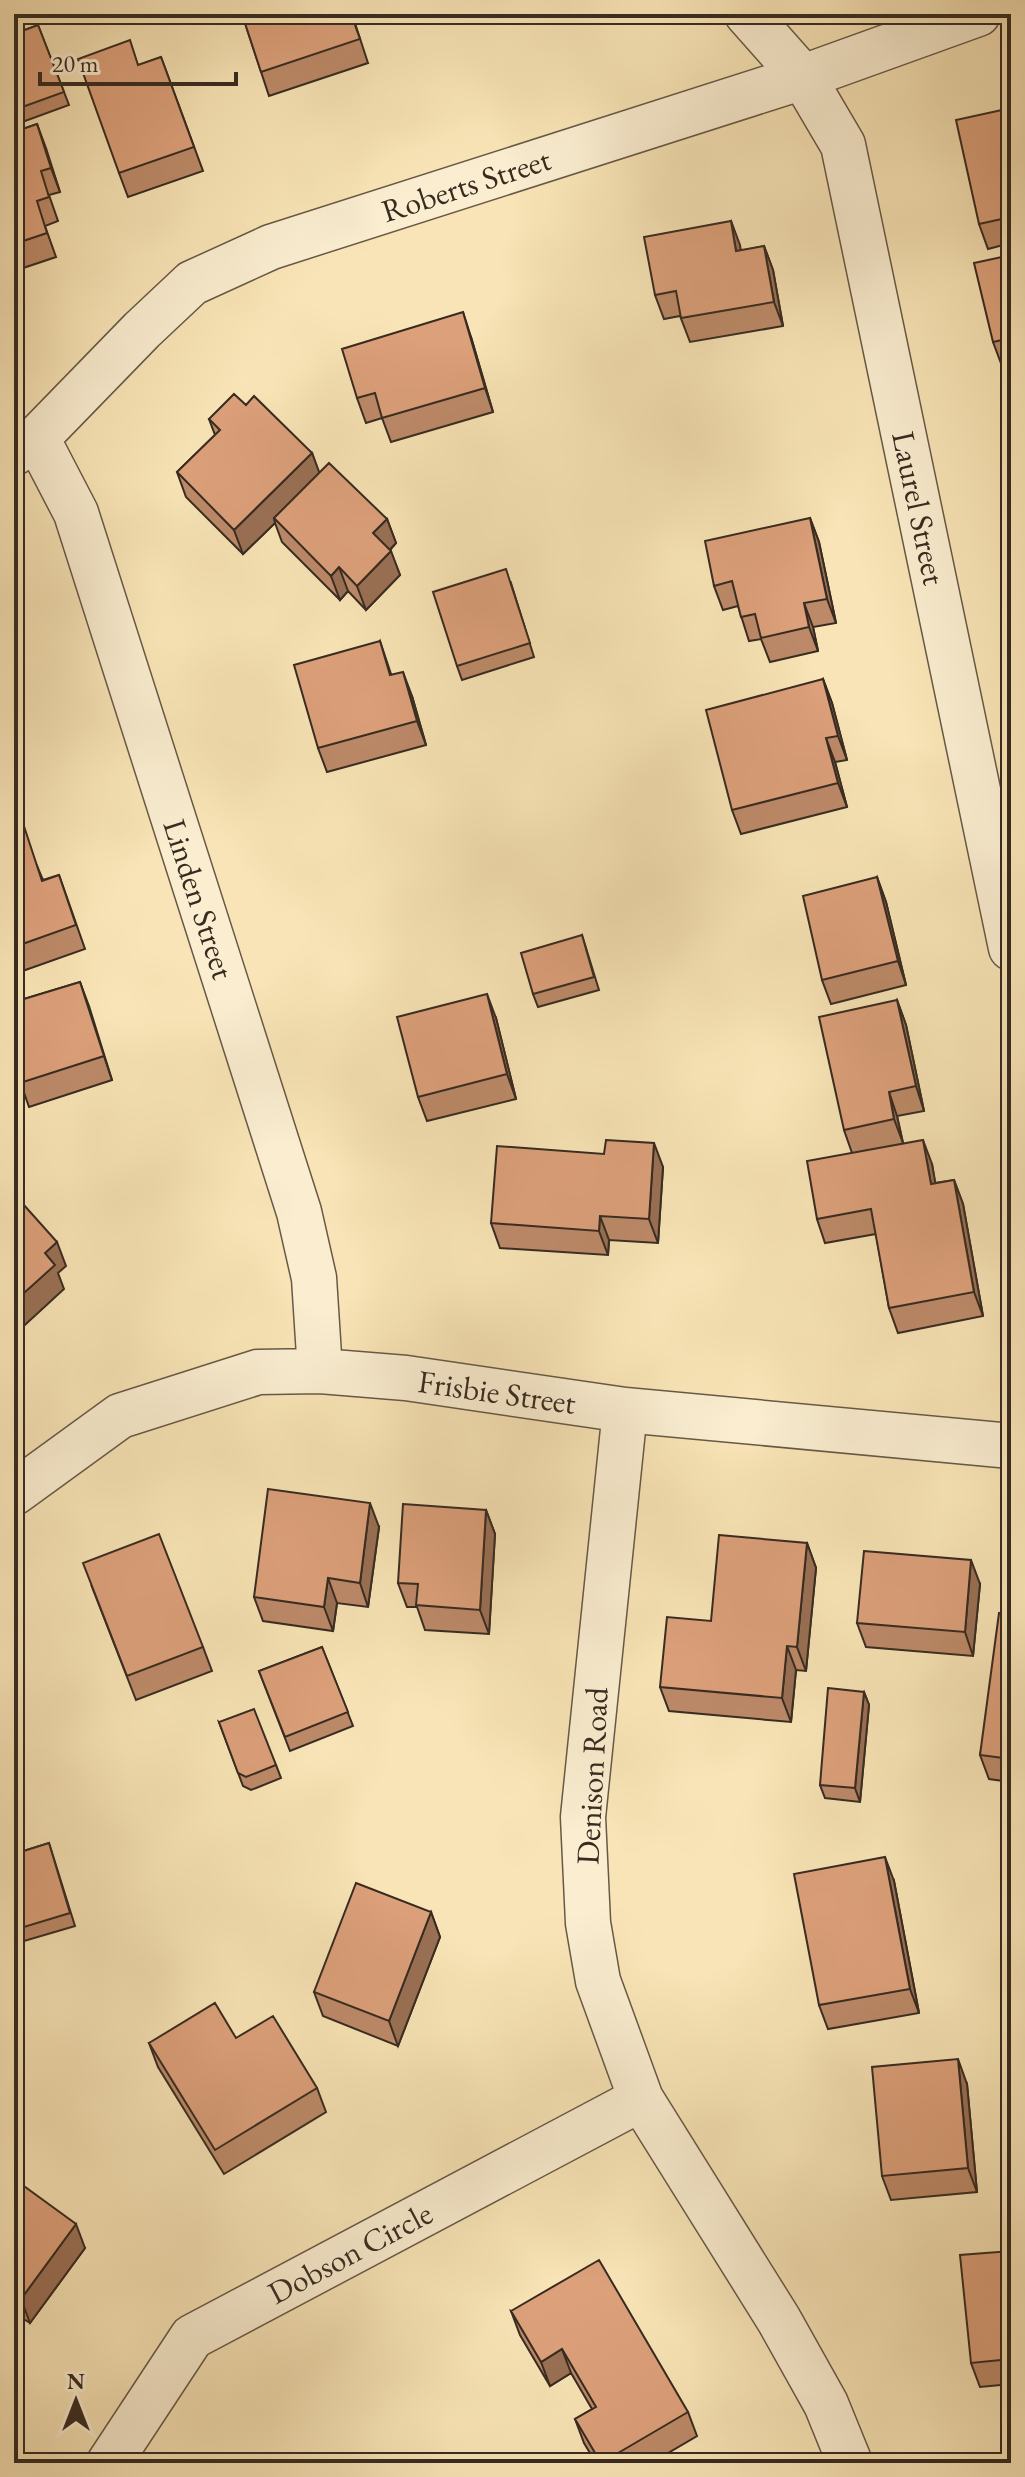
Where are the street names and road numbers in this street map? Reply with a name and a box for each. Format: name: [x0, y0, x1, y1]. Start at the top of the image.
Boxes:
street label: Roberts Street: [376, 138, 556, 232]
street label: Laurel Street: [882, 427, 956, 589]
street label: Linden Street: [153, 814, 245, 984]
street label: Frisbie Street: [415, 1360, 579, 1424]
street label: Denison Road: [566, 1685, 618, 1866]
street label: Dobson Circle: [261, 2192, 439, 2314]

